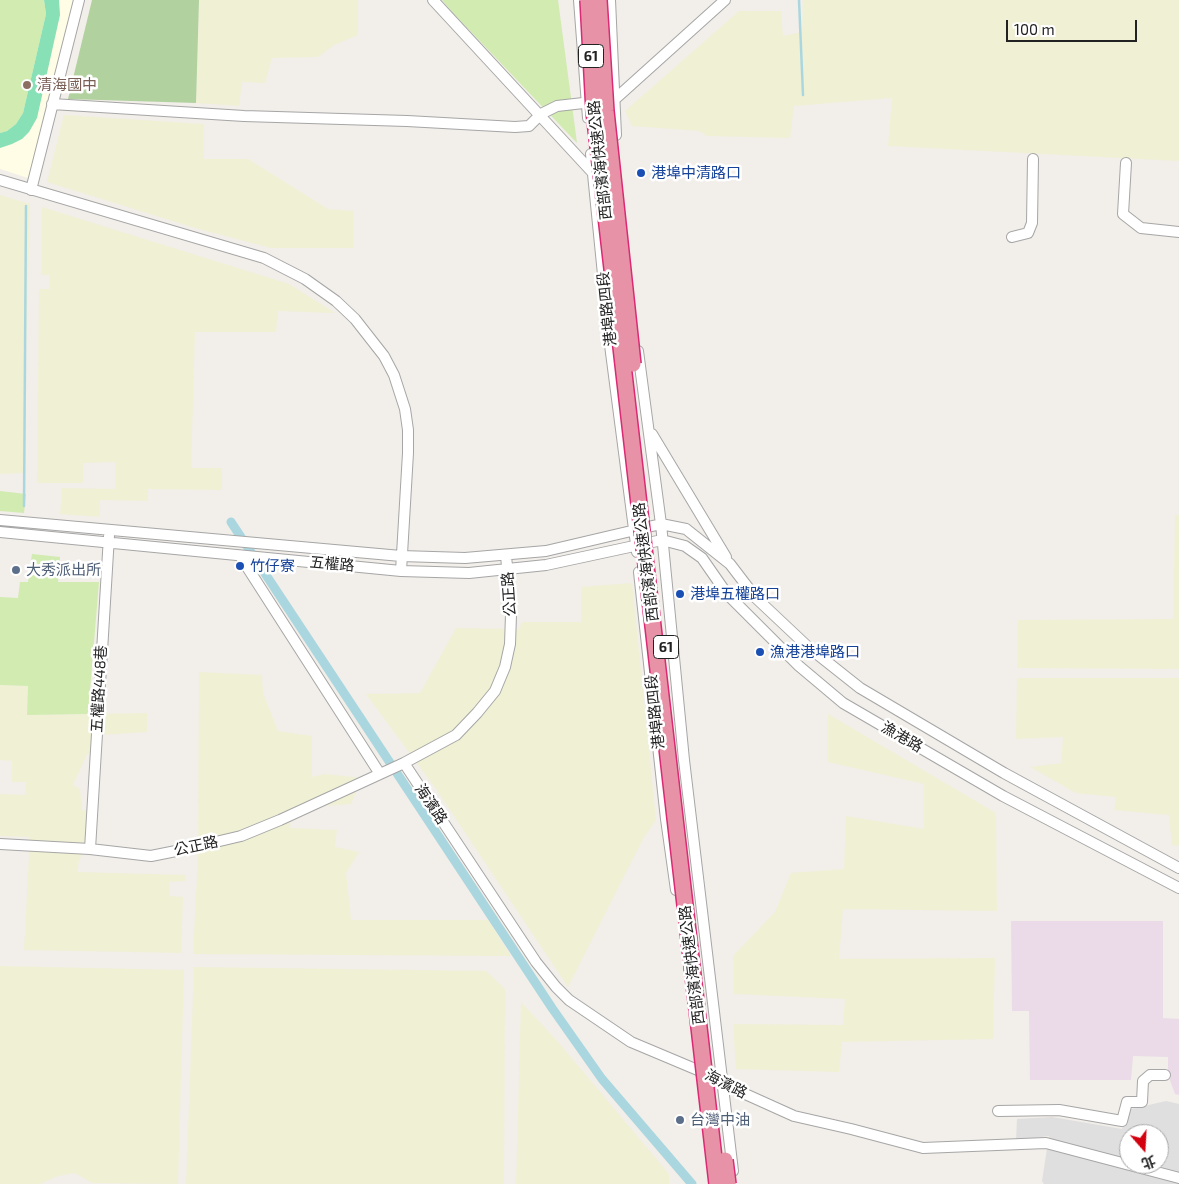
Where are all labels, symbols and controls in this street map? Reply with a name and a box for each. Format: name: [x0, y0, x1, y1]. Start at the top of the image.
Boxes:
scale bar: [1009, 10, 1140, 42]
text: 100 m: [1014, 20, 1055, 38]
road number: 61: [578, 44, 604, 68]
place label: 清海國中: [37, 76, 97, 94]
marker: 清海國中: [21, 79, 33, 91]
street label: 西部濱海快速公路: [585, 99, 615, 221]
place label: 港埠中清路口: [651, 164, 741, 182]
marker: 港埠中清路口: [635, 167, 647, 179]
street label: 港埠路四段: [594, 271, 620, 347]
street label: 西部濱海快速公路: [630, 501, 662, 623]
street label: 五權路: [309, 553, 355, 575]
place label: 竹仔寮: [250, 557, 295, 575]
marker: 竹仔寮: [234, 560, 246, 572]
place label: 大秀派出所: [26, 561, 101, 579]
marker: 大秀派出所: [10, 564, 22, 576]
street label: 公正路: [498, 571, 520, 617]
place label: 港埠五權路口: [690, 585, 780, 603]
marker: 港埠五權路口: [674, 588, 686, 600]
road number: 61: [654, 636, 678, 659]
place label: 漁港港埠路口: [770, 643, 860, 661]
street label: 五權路448巷: [88, 645, 110, 733]
marker: 漁港港埠路口: [754, 646, 766, 658]
street label: 港埠路四段: [642, 674, 668, 750]
street label: 漁港路: [878, 718, 926, 756]
street label: 海濱路: [411, 780, 451, 828]
street label: 公正路: [172, 833, 220, 859]
street label: 西部濱海快速公路: [676, 904, 708, 1026]
street label: 海濱路: [702, 1066, 750, 1102]
place label: 台灣中油: [690, 1111, 750, 1129]
marker: 台灣中油: [674, 1114, 686, 1126]
north arrow: [1119, 1124, 1169, 1174]
text: 北: [1139, 1152, 1158, 1173]

